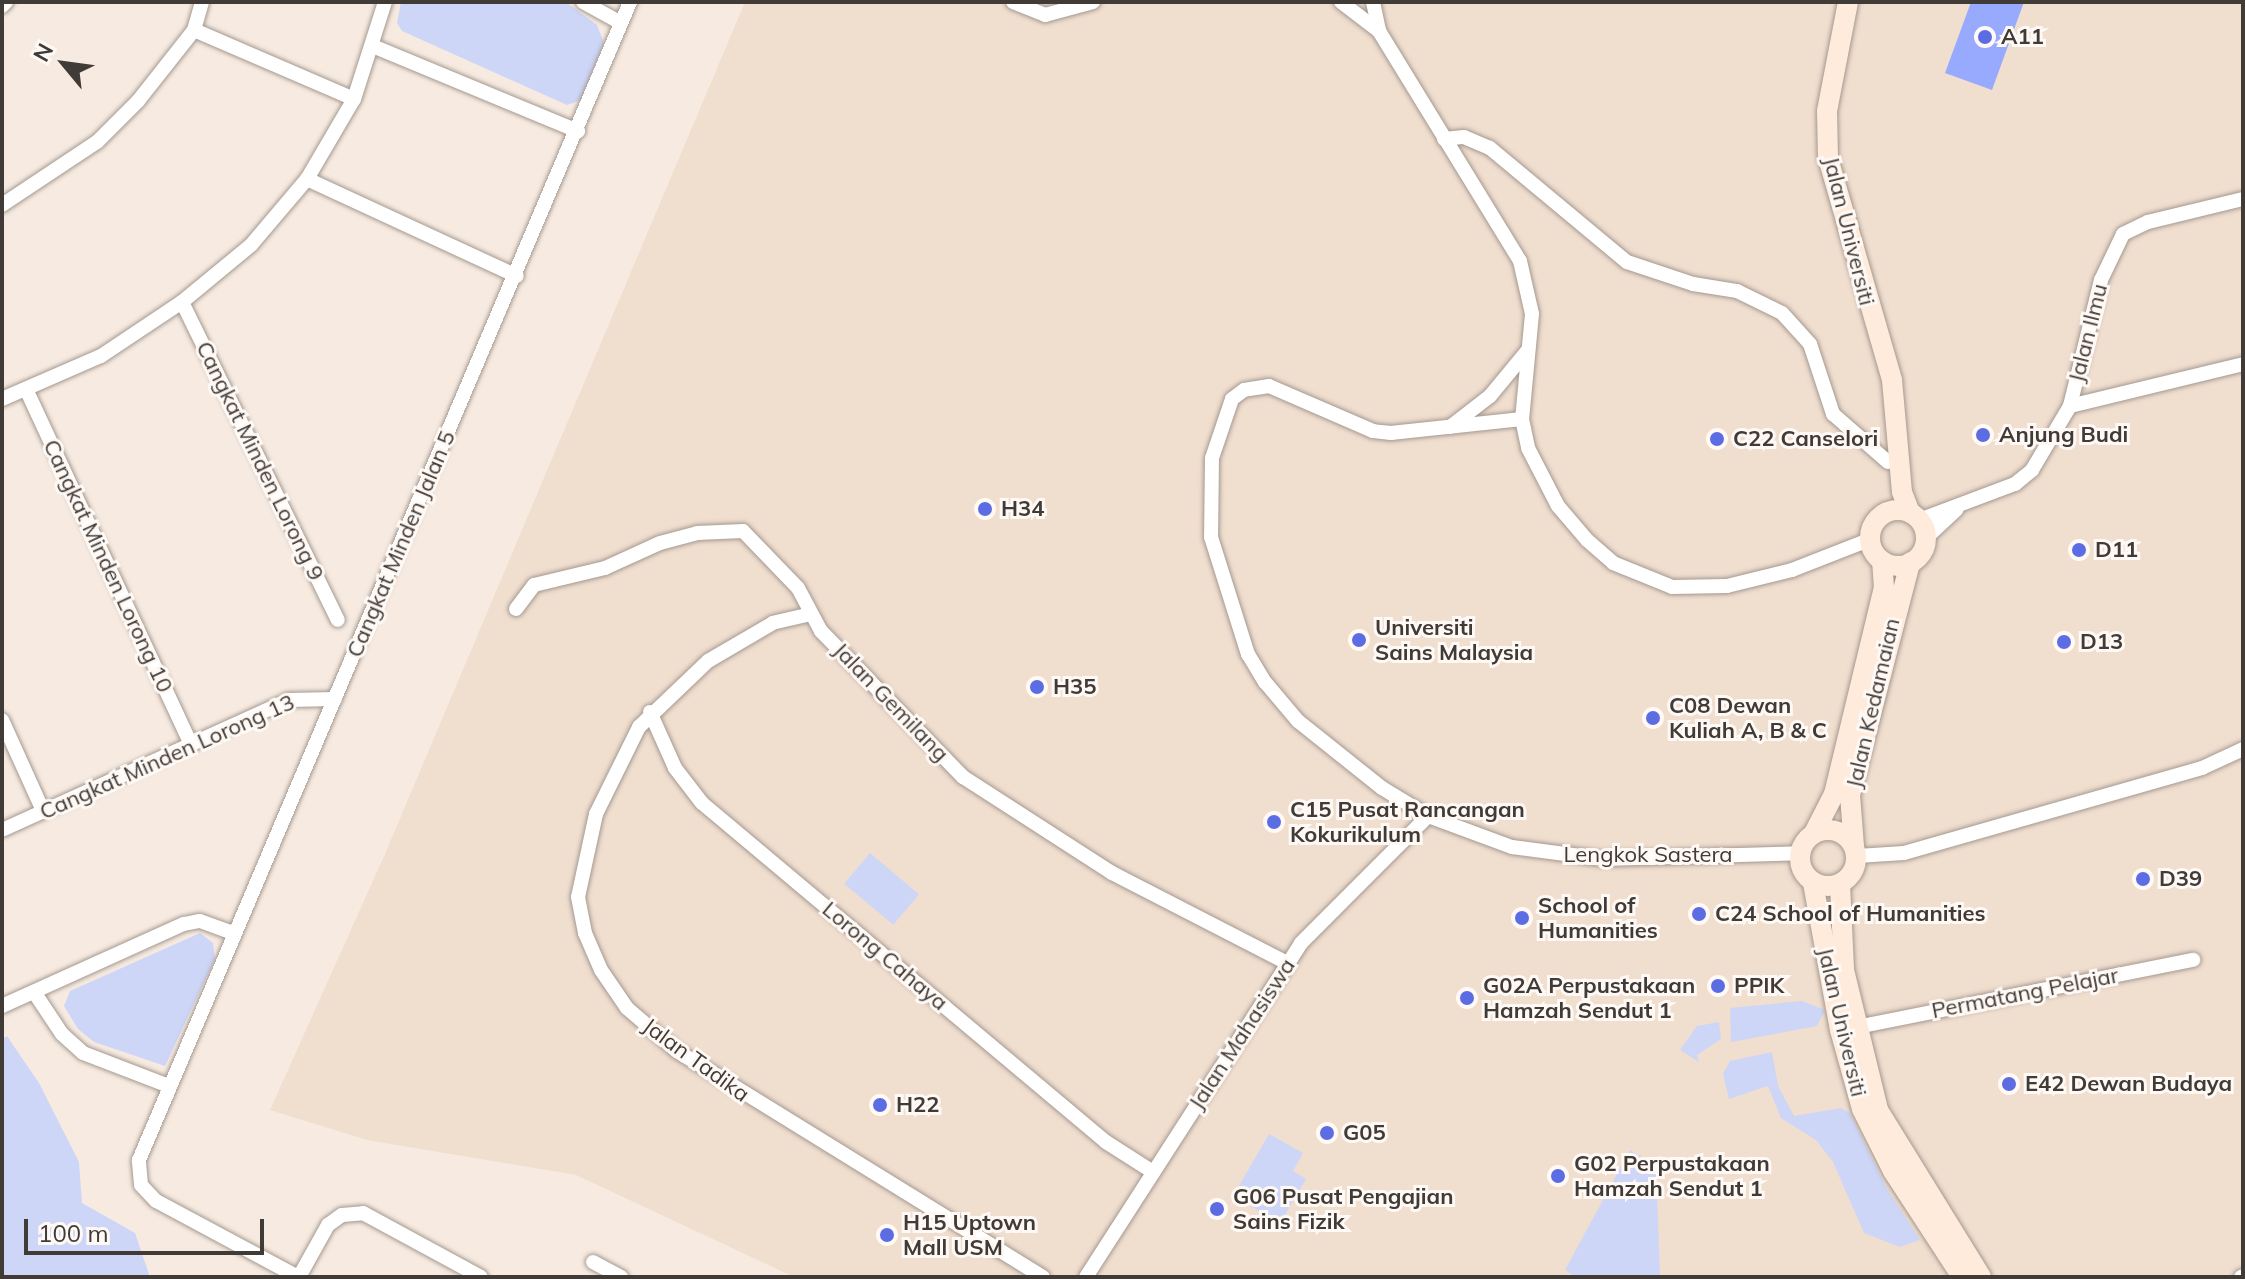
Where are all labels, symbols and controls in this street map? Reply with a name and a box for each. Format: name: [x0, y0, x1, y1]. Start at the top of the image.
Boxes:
north arrow: [24, 24, 104, 104]
place label: A11: [2001, 24, 2044, 50]
marker: A11: [1976, 28, 1994, 46]
text: N: [27, 38, 59, 66]
street label: Jalan Universiti: [1818, 154, 1880, 308]
street label: Jalan Ilmu: [2063, 281, 2113, 385]
street label: Cangkat Minden Lorong 9: [191, 337, 329, 585]
place label: Anjung Budi: [1999, 422, 2128, 448]
place label: C22 Canselori: [1733, 426, 1878, 452]
marker: Anjung Budi: [1974, 426, 1992, 444]
street label: Cangkat Minden Jalan 5: [341, 427, 461, 661]
marker: C22 Canselori: [1708, 430, 1726, 448]
street label: Cangkat Minden Lorong 10: [38, 435, 178, 697]
place label: H34: [1001, 496, 1044, 522]
marker: H34: [976, 500, 994, 518]
place label: D11: [2095, 537, 2138, 563]
marker: D11: [2070, 541, 2088, 559]
place label: Universiti Sains Malaysia: [1375, 614, 1533, 666]
street label: Jalan Kedamaian: [1841, 616, 1905, 790]
place label: D13: [2080, 629, 2123, 655]
marker: Universiti Sains Malaysia: [1350, 631, 1368, 649]
marker: D13: [2055, 633, 2073, 651]
street label: Jalan Gemilang: [828, 637, 954, 767]
place label: H35: [1053, 674, 1096, 700]
marker: H35: [1028, 678, 1046, 696]
street label: Cangkat Minden Lorong 13: [36, 689, 298, 825]
place label: C08 Dewan Kuliah A, B & C: [1669, 692, 1827, 744]
marker: C08 Dewan Kuliah A, B & C: [1644, 709, 1662, 727]
place label: C15 Pusat Rancangan Kokurikulum: [1290, 796, 1525, 848]
marker: C15 Pusat Rancangan Kokurikulum: [1265, 813, 1283, 831]
street label: Lengkok Sastera: [1563, 842, 1733, 868]
place label: D39: [2159, 866, 2202, 892]
marker: D39: [2134, 870, 2152, 888]
place label: School of Humanities: [1538, 892, 1658, 944]
street label: Lorong Cahaya: [817, 896, 953, 1016]
place label: C24 School of Humanities: [1715, 901, 1986, 927]
marker: C24 School of Humanities: [1690, 905, 1708, 923]
marker: School of Humanities: [1513, 909, 1531, 927]
street label: Jalan Universiti: [1812, 945, 1872, 1099]
street label: Jalan Mahasiswa: [1183, 954, 1301, 1114]
street label: Permatang Pelajar: [1929, 962, 2121, 1024]
place label: G02A Perpustakaan Hamzah Sendut 1: [1483, 972, 1695, 1024]
place label: PPIK: [1734, 973, 1784, 999]
marker: PPIK: [1709, 977, 1727, 995]
marker: G02A Perpustakaan Hamzah Sendut 1: [1458, 989, 1476, 1007]
street label: Jalan Tadika: [638, 1013, 754, 1107]
place label: E42 Dewan Budaya: [2025, 1071, 2232, 1097]
marker: E42 Dewan Budaya: [2000, 1075, 2018, 1093]
place label: H22: [896, 1092, 939, 1118]
marker: H22: [871, 1096, 889, 1114]
place label: G05: [1343, 1120, 1386, 1146]
marker: G05: [1318, 1124, 1336, 1142]
place label: G02 Perpustakaan Hamzah Sendut 1: [1574, 1150, 1770, 1202]
marker: G02 Perpustakaan Hamzah Sendut 1: [1549, 1167, 1567, 1185]
place label: G06 Pusat Pengajian Sains Fizik: [1233, 1183, 1453, 1234]
marker: G06 Pusat Pengajian Sains Fizik: [1208, 1200, 1226, 1218]
scale bar: [28, 1203, 268, 1253]
place label: H15 Uptown Mall USM: [903, 1209, 1036, 1260]
text: 100 m: [38, 1218, 109, 1248]
marker: H15 Uptown Mall USM: [878, 1226, 896, 1244]

